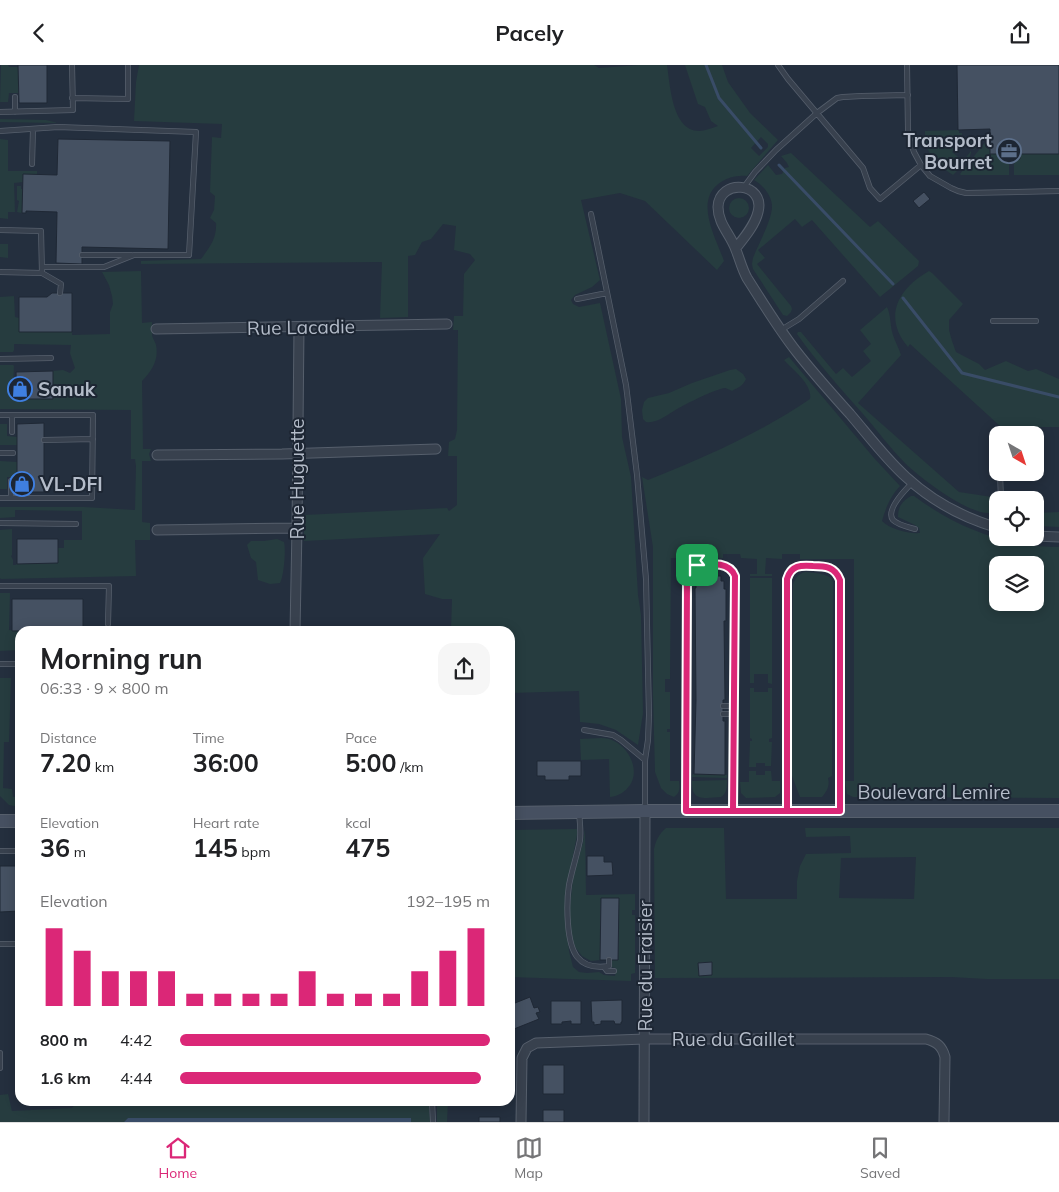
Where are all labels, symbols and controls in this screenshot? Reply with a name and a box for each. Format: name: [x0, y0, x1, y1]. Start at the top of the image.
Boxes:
icon: back: [25, 19, 53, 47]
text: Pacely: [495, 19, 564, 47]
icon: share: [1006, 19, 1034, 47]
place label: Transport Bourret: [903, 128, 992, 174]
office icon: Transport Bourret: [996, 138, 1022, 164]
street label: Rue Lacadie: [247, 314, 355, 340]
shop icon: Sanuk: [7, 376, 33, 402]
place label: Sanuk: [38, 377, 96, 401]
street label: Rue Huguette: [285, 419, 309, 539]
north arrow: [989, 426, 1044, 481]
map controls: [989, 426, 1044, 611]
shop icon: VL-DFI: [9, 471, 35, 497]
place label: VL-DFI: [39, 472, 103, 496]
button: locate: [989, 491, 1044, 546]
pin: [676, 544, 718, 586]
icon: arrive: [683, 551, 711, 579]
button: layers: [989, 556, 1044, 611]
text: Morning run: [40, 641, 203, 676]
button: share: [438, 643, 490, 695]
text: 06:33 · 9 × 800 m: [40, 678, 169, 698]
text: Distance: [40, 729, 97, 747]
text: Time: [193, 729, 224, 747]
text: Pace: [345, 729, 377, 747]
text: 7.20: [40, 747, 91, 778]
text: 36:00: [193, 747, 259, 778]
text: 5:00: [345, 747, 397, 778]
text: km: [91, 758, 114, 776]
text: /km: [397, 758, 424, 776]
street label: Boulevard Lemire: [858, 780, 1010, 804]
text: Elevation: [40, 814, 99, 832]
text: Heart rate: [193, 814, 259, 832]
text: kcal: [345, 814, 371, 832]
text: 36: [40, 832, 70, 863]
text: 145: [193, 832, 238, 863]
text: 475: [345, 832, 390, 863]
text: m: [70, 843, 86, 861]
text: bpm: [238, 843, 270, 861]
text: Elevation: [40, 891, 108, 911]
text: 192–195 m: [406, 891, 490, 911]
street label: Rue du Fraisier: [633, 900, 657, 1032]
street label: Rue du Gaillet: [672, 1027, 795, 1051]
text: 800 m: [40, 1030, 88, 1050]
text: 4:42: [120, 1030, 152, 1050]
text: 1.6 km: [40, 1068, 91, 1088]
text: 4:44: [120, 1068, 152, 1088]
tab: Home: [159, 1134, 197, 1182]
tab: Map: [514, 1134, 543, 1182]
tab: Saved: [860, 1134, 900, 1182]

